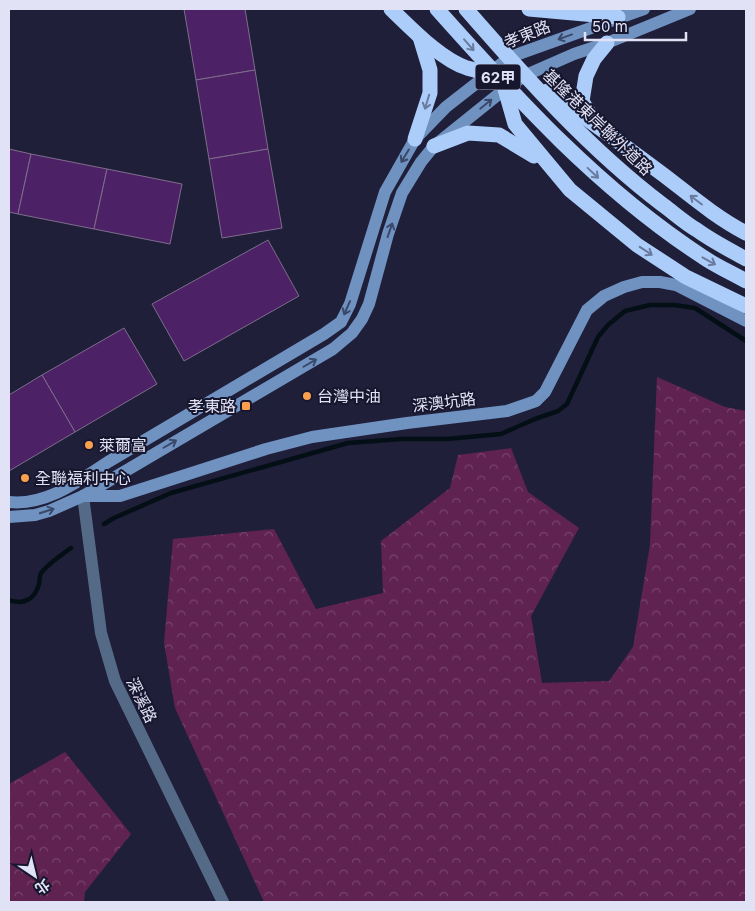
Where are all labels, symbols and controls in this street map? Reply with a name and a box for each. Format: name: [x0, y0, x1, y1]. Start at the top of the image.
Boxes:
scale bar: [585, 10, 686, 42]
street label: 孝東路: [501, 16, 553, 52]
text: 50 m: [592, 17, 628, 36]
one-way arrow: [558, 33, 574, 42]
one-way arrow: [463, 39, 475, 52]
road number: 62甲: [476, 64, 520, 90]
street label: 基隆港東岸聯外道路: [539, 65, 657, 179]
one-way arrow: [421, 93, 431, 109]
one-way arrow: [479, 99, 492, 110]
one-way arrow: [400, 149, 410, 163]
one-way arrow: [587, 167, 600, 179]
one-way arrow: [690, 195, 703, 206]
one-way arrow: [385, 222, 395, 238]
one-way arrow: [639, 246, 653, 257]
one-way arrow: [701, 256, 716, 266]
one-way arrow: [342, 300, 352, 315]
one-way arrow: [302, 357, 317, 367]
place label: 台灣中油: [317, 386, 381, 406]
street label: 深澳坑路: [411, 388, 477, 416]
marker: 台灣中油: [301, 390, 313, 402]
place label: 孝東路: [188, 396, 236, 416]
marker: 孝東路: [240, 400, 252, 412]
place label: 萊爾富: [99, 435, 147, 455]
marker: 萊爾富: [83, 439, 95, 451]
one-way arrow: [162, 439, 176, 449]
place label: 全聯福利中心: [35, 468, 131, 488]
marker: 全聯福利中心: [19, 472, 31, 484]
one-way arrow: [39, 506, 54, 515]
street label: 深溪路: [122, 674, 162, 726]
north arrow: [10, 851, 60, 901]
text: 北: [32, 876, 53, 898]

